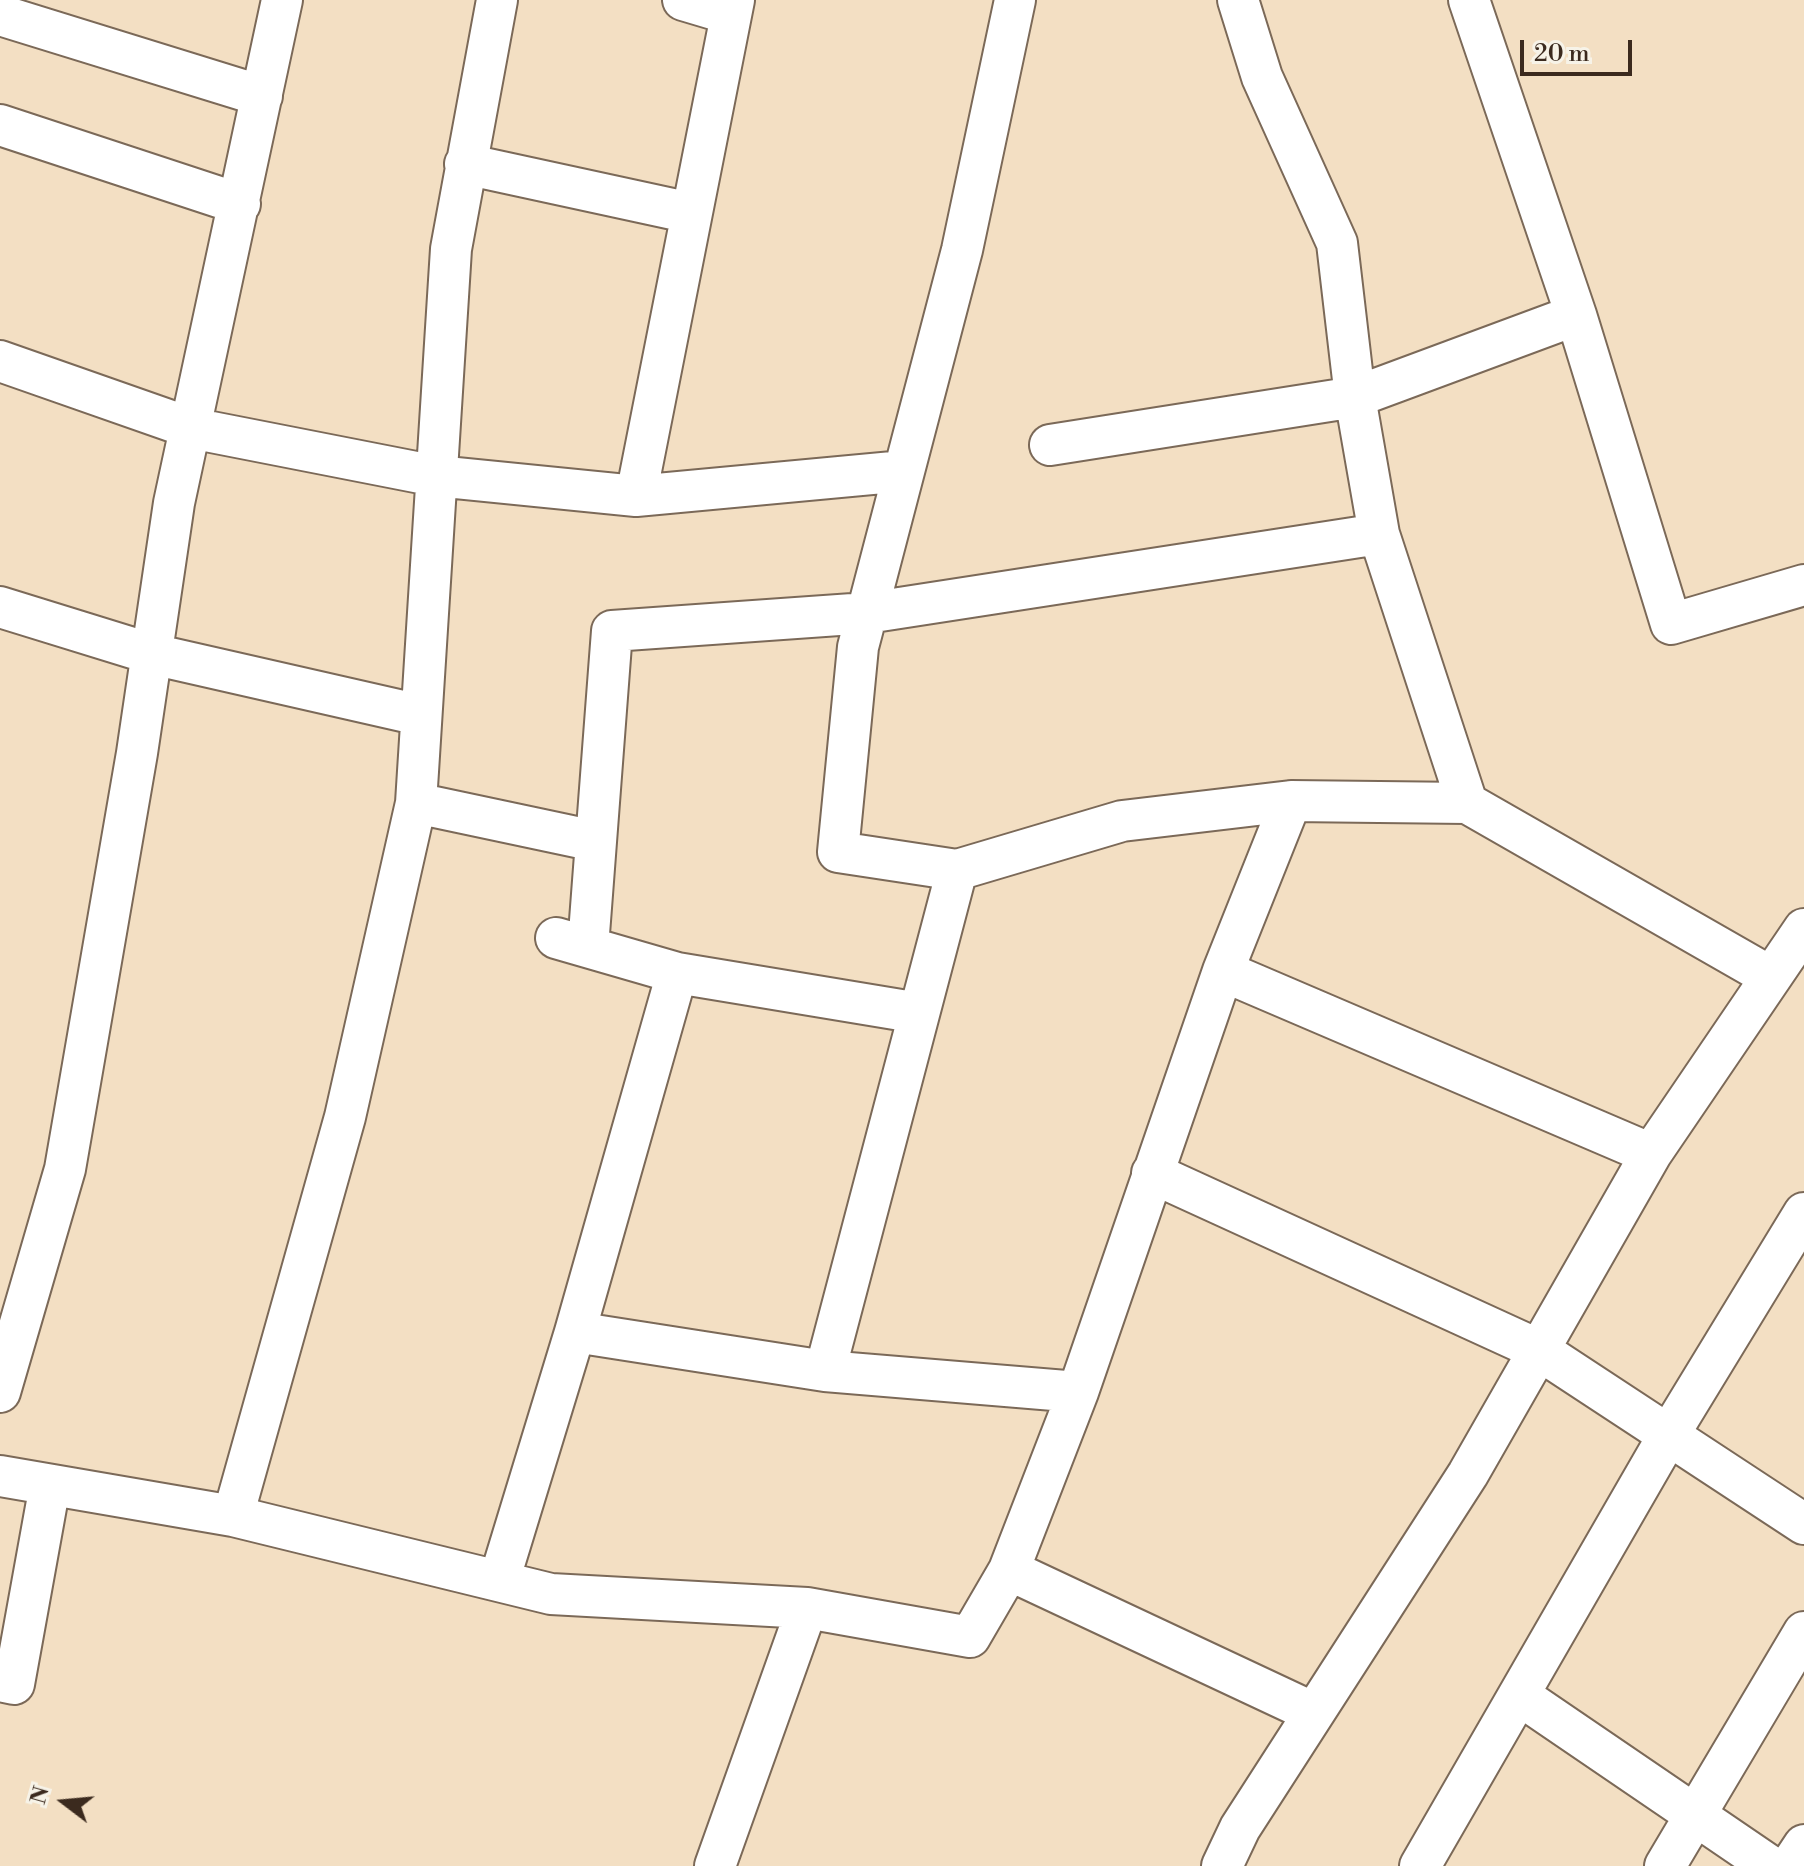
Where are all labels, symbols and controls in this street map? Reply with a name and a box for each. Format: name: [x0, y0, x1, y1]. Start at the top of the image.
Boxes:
scale bar: [1524, 24, 1636, 74]
text: 20 m: [1534, 39, 1590, 69]
north arrow: [24, 1762, 104, 1842]
text: N: [25, 1783, 56, 1807]

